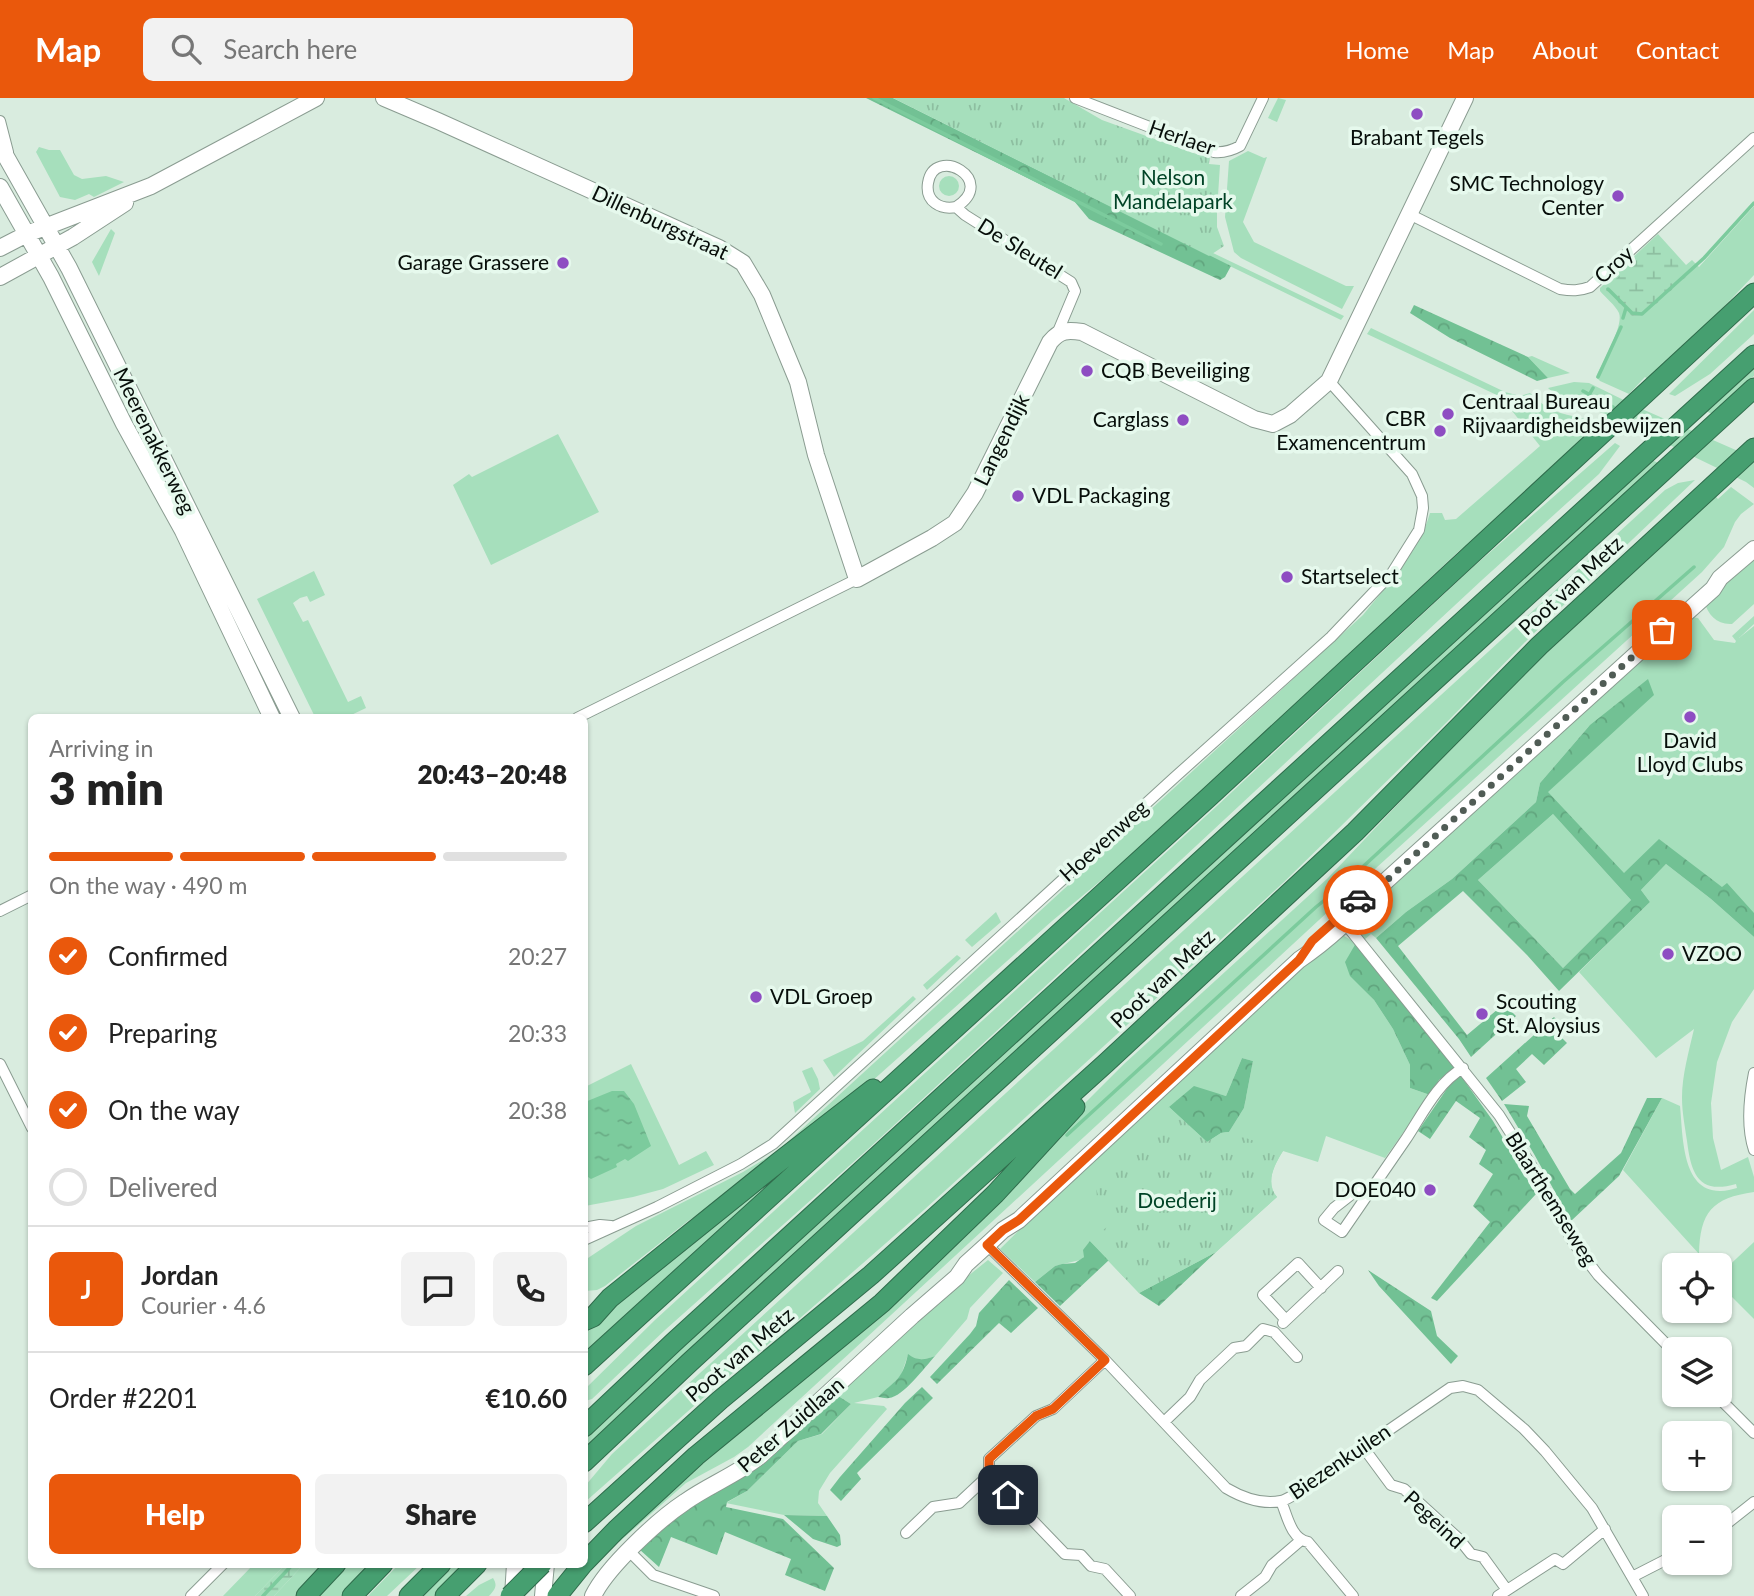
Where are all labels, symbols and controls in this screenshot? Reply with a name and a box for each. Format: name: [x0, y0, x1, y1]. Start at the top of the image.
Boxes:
search box: [143, 18, 633, 81]
text: Map: [35, 29, 101, 69]
icon: search: [167, 30, 205, 68]
text: Search here: [223, 33, 357, 65]
text: Home: [1345, 35, 1409, 64]
text: Map: [1447, 35, 1495, 64]
text: About: [1533, 35, 1598, 64]
text: Contact: [1636, 35, 1719, 64]
marker: Brabant Tegels: [1409, 106, 1425, 122]
street label: Herlaer: [1146, 114, 1219, 160]
place label: Brabant Tegels: [1350, 124, 1484, 149]
park label: Nelson Mandelapark: [1113, 164, 1233, 213]
place label: SMC Technology Center: [1449, 170, 1604, 219]
street label: Dillenburgstraat: [588, 179, 733, 264]
marker: SMC Technology Center: [1610, 188, 1626, 204]
street label: De Sleutel: [974, 212, 1068, 283]
street label: Croy: [1588, 240, 1638, 288]
place label: Garage Grassere: [397, 249, 549, 274]
marker: Garage Grassere: [555, 255, 571, 271]
place label: CQB Beveiliging: [1101, 357, 1250, 382]
street label: Meerenakkerweg: [109, 363, 202, 518]
marker: CQB Beveiliging: [1079, 363, 1095, 379]
place label: Centraal Bureau Rijvaardigheidsbewijzen: [1462, 388, 1682, 437]
street label: Langendijk: [968, 389, 1034, 489]
place label: CBR Examencentrum: [1276, 405, 1427, 454]
place label: Carglass: [1093, 406, 1169, 431]
marker: Centraal Bureau Rijvaardigheidsbewijzen: [1440, 406, 1456, 422]
marker: Carglass: [1175, 412, 1191, 428]
marker: CBR Examencentrum: [1432, 423, 1448, 439]
place label: VDL Packaging: [1032, 482, 1170, 507]
marker: VDL Packaging: [1010, 488, 1026, 504]
street label: Poot van Metz: [1513, 530, 1627, 640]
place label: Startselect: [1301, 563, 1399, 588]
marker: Startselect: [1279, 569, 1295, 585]
pin: [1632, 600, 1692, 660]
icon: bag: [1643, 611, 1681, 649]
marker: David Lloyd Clubs: [1682, 709, 1698, 725]
place label: David Lloyd Clubs: [1637, 727, 1743, 776]
text: Arriving in: [49, 734, 153, 762]
text: 20:43–20:48: [417, 758, 567, 790]
text: 3 min: [49, 760, 164, 815]
street label: Hoevenweg: [1054, 794, 1152, 886]
courier: [1323, 865, 1393, 935]
text: On the way · 490 m: [49, 871, 248, 899]
icon: car: [1339, 881, 1377, 919]
street label: Poot van Metz: [1105, 923, 1219, 1033]
icon: check: [49, 937, 87, 975]
text: Confirmed: [108, 940, 228, 972]
place label: VZOO: [1682, 940, 1742, 965]
text: 20:27: [508, 942, 567, 970]
marker: VZOO: [1660, 946, 1676, 962]
place label: VDL Groep: [770, 983, 873, 1008]
place label: Scouting St. Aloysius: [1496, 988, 1600, 1037]
marker: VDL Groep: [748, 989, 764, 1005]
marker: Scouting St. Aloysius: [1474, 1006, 1490, 1022]
icon: check: [49, 1014, 87, 1052]
text: Preparing: [108, 1017, 217, 1049]
text: 20:33: [508, 1019, 567, 1047]
icon: check: [49, 1091, 87, 1129]
text: On the way: [108, 1094, 240, 1126]
text: 20:38: [508, 1096, 567, 1124]
street label: Blaarthemseweg: [1501, 1127, 1603, 1270]
text: Delivered: [108, 1171, 218, 1203]
place label: DOE040: [1335, 1176, 1416, 1201]
marker: DOE040: [1422, 1182, 1438, 1198]
park label: Doederij: [1137, 1187, 1217, 1212]
button: chat: [401, 1252, 475, 1326]
button: phone: [493, 1252, 567, 1326]
map controls: [1662, 1253, 1732, 1575]
button: locate: [1662, 1253, 1732, 1323]
text: Jordan: [141, 1259, 219, 1291]
text: J: [80, 1273, 92, 1305]
text: Courier · 4.6: [141, 1291, 266, 1319]
street label: Poot van Metz: [680, 1301, 798, 1406]
button: layers: [1662, 1337, 1732, 1407]
street label: Peter Zuidlaan: [732, 1371, 848, 1477]
text: Order #2201: [49, 1382, 198, 1414]
text: €10.60: [485, 1382, 567, 1414]
street label: Biezenkuilen: [1284, 1418, 1395, 1504]
button: +: [1662, 1421, 1732, 1491]
pin: [978, 1465, 1038, 1525]
button: Help: [49, 1474, 301, 1554]
button: Share: [315, 1474, 567, 1554]
icon: home: [989, 1476, 1027, 1514]
street label: Pegeind: [1400, 1485, 1470, 1553]
button: −: [1662, 1505, 1732, 1575]

